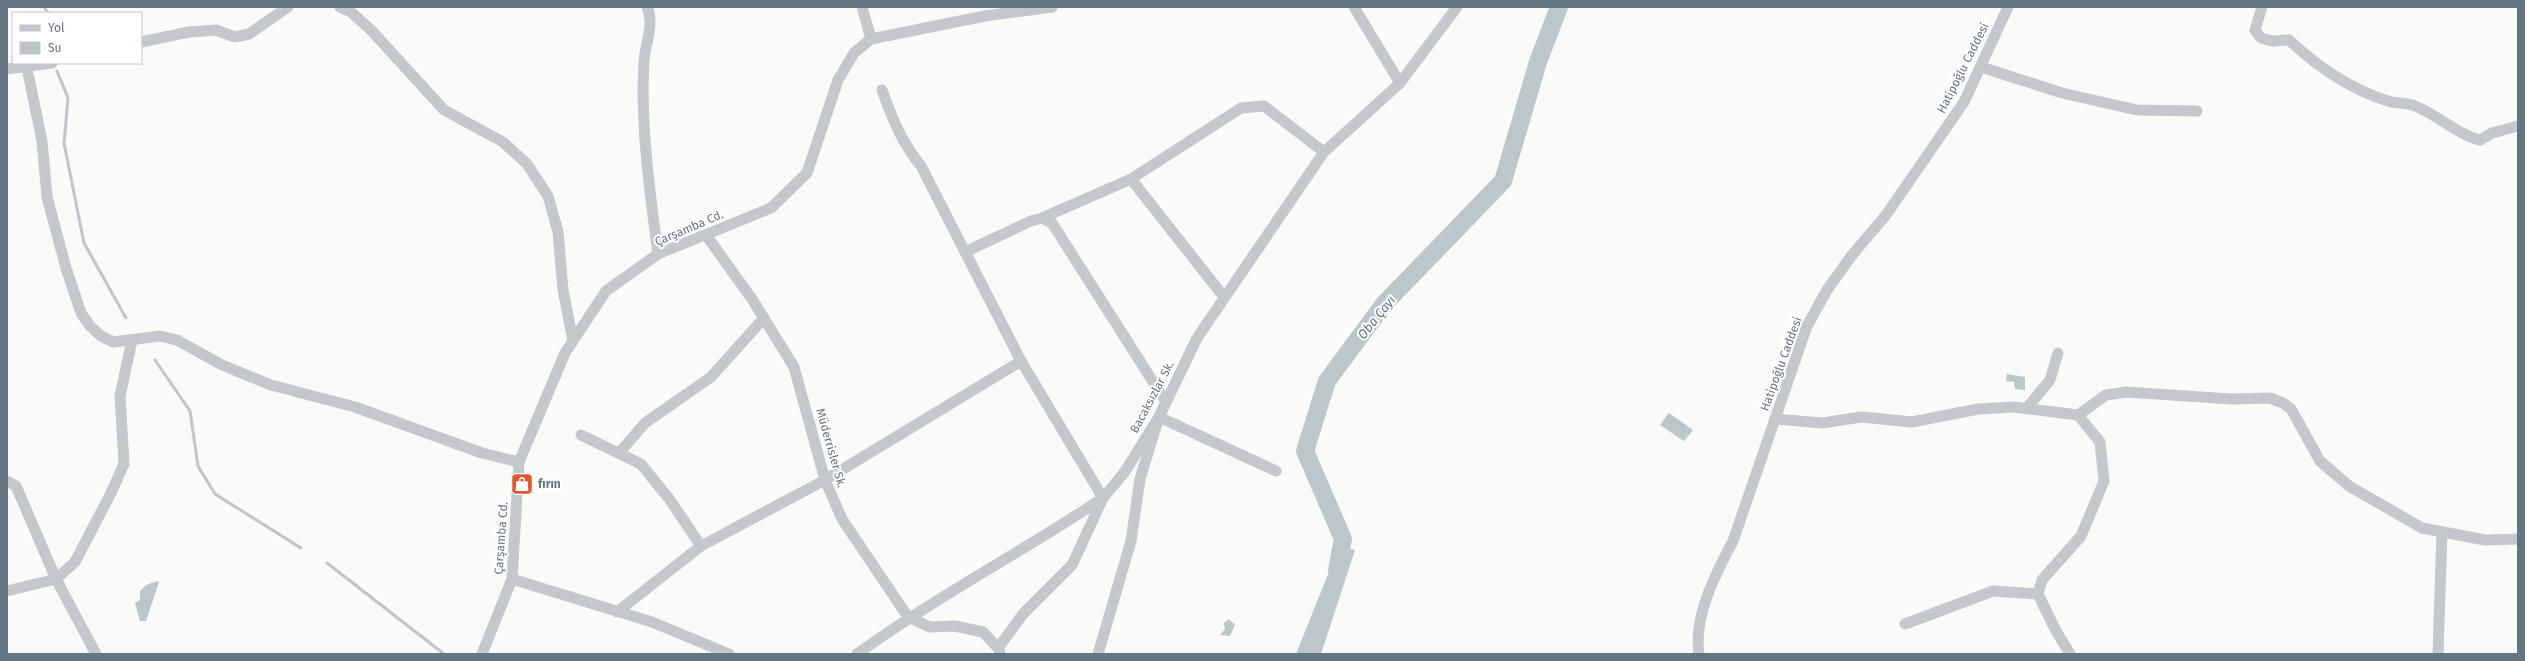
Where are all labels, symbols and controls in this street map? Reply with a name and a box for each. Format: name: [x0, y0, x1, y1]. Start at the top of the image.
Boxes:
legend: [12, 12, 142, 64]
text: Yol: [48, 21, 65, 35]
street label: Hatipoğlu Caddesi: [1934, 21, 1992, 115]
text: Su: [48, 41, 62, 55]
street label: Çarşamba Cd.: [653, 207, 725, 249]
water label: Oba Çayı: [1354, 293, 1398, 342]
street label: Hatipoğlu Caddesi: [1757, 315, 1805, 413]
street label: Bacaksızlar Sk.: [1127, 358, 1177, 435]
street label: Müderrisler Sk.: [813, 407, 849, 489]
shop icon: fırın: [509, 471, 535, 497]
place label: fırın: [538, 477, 561, 491]
street label: Çarşamba Cd.: [491, 501, 511, 575]

